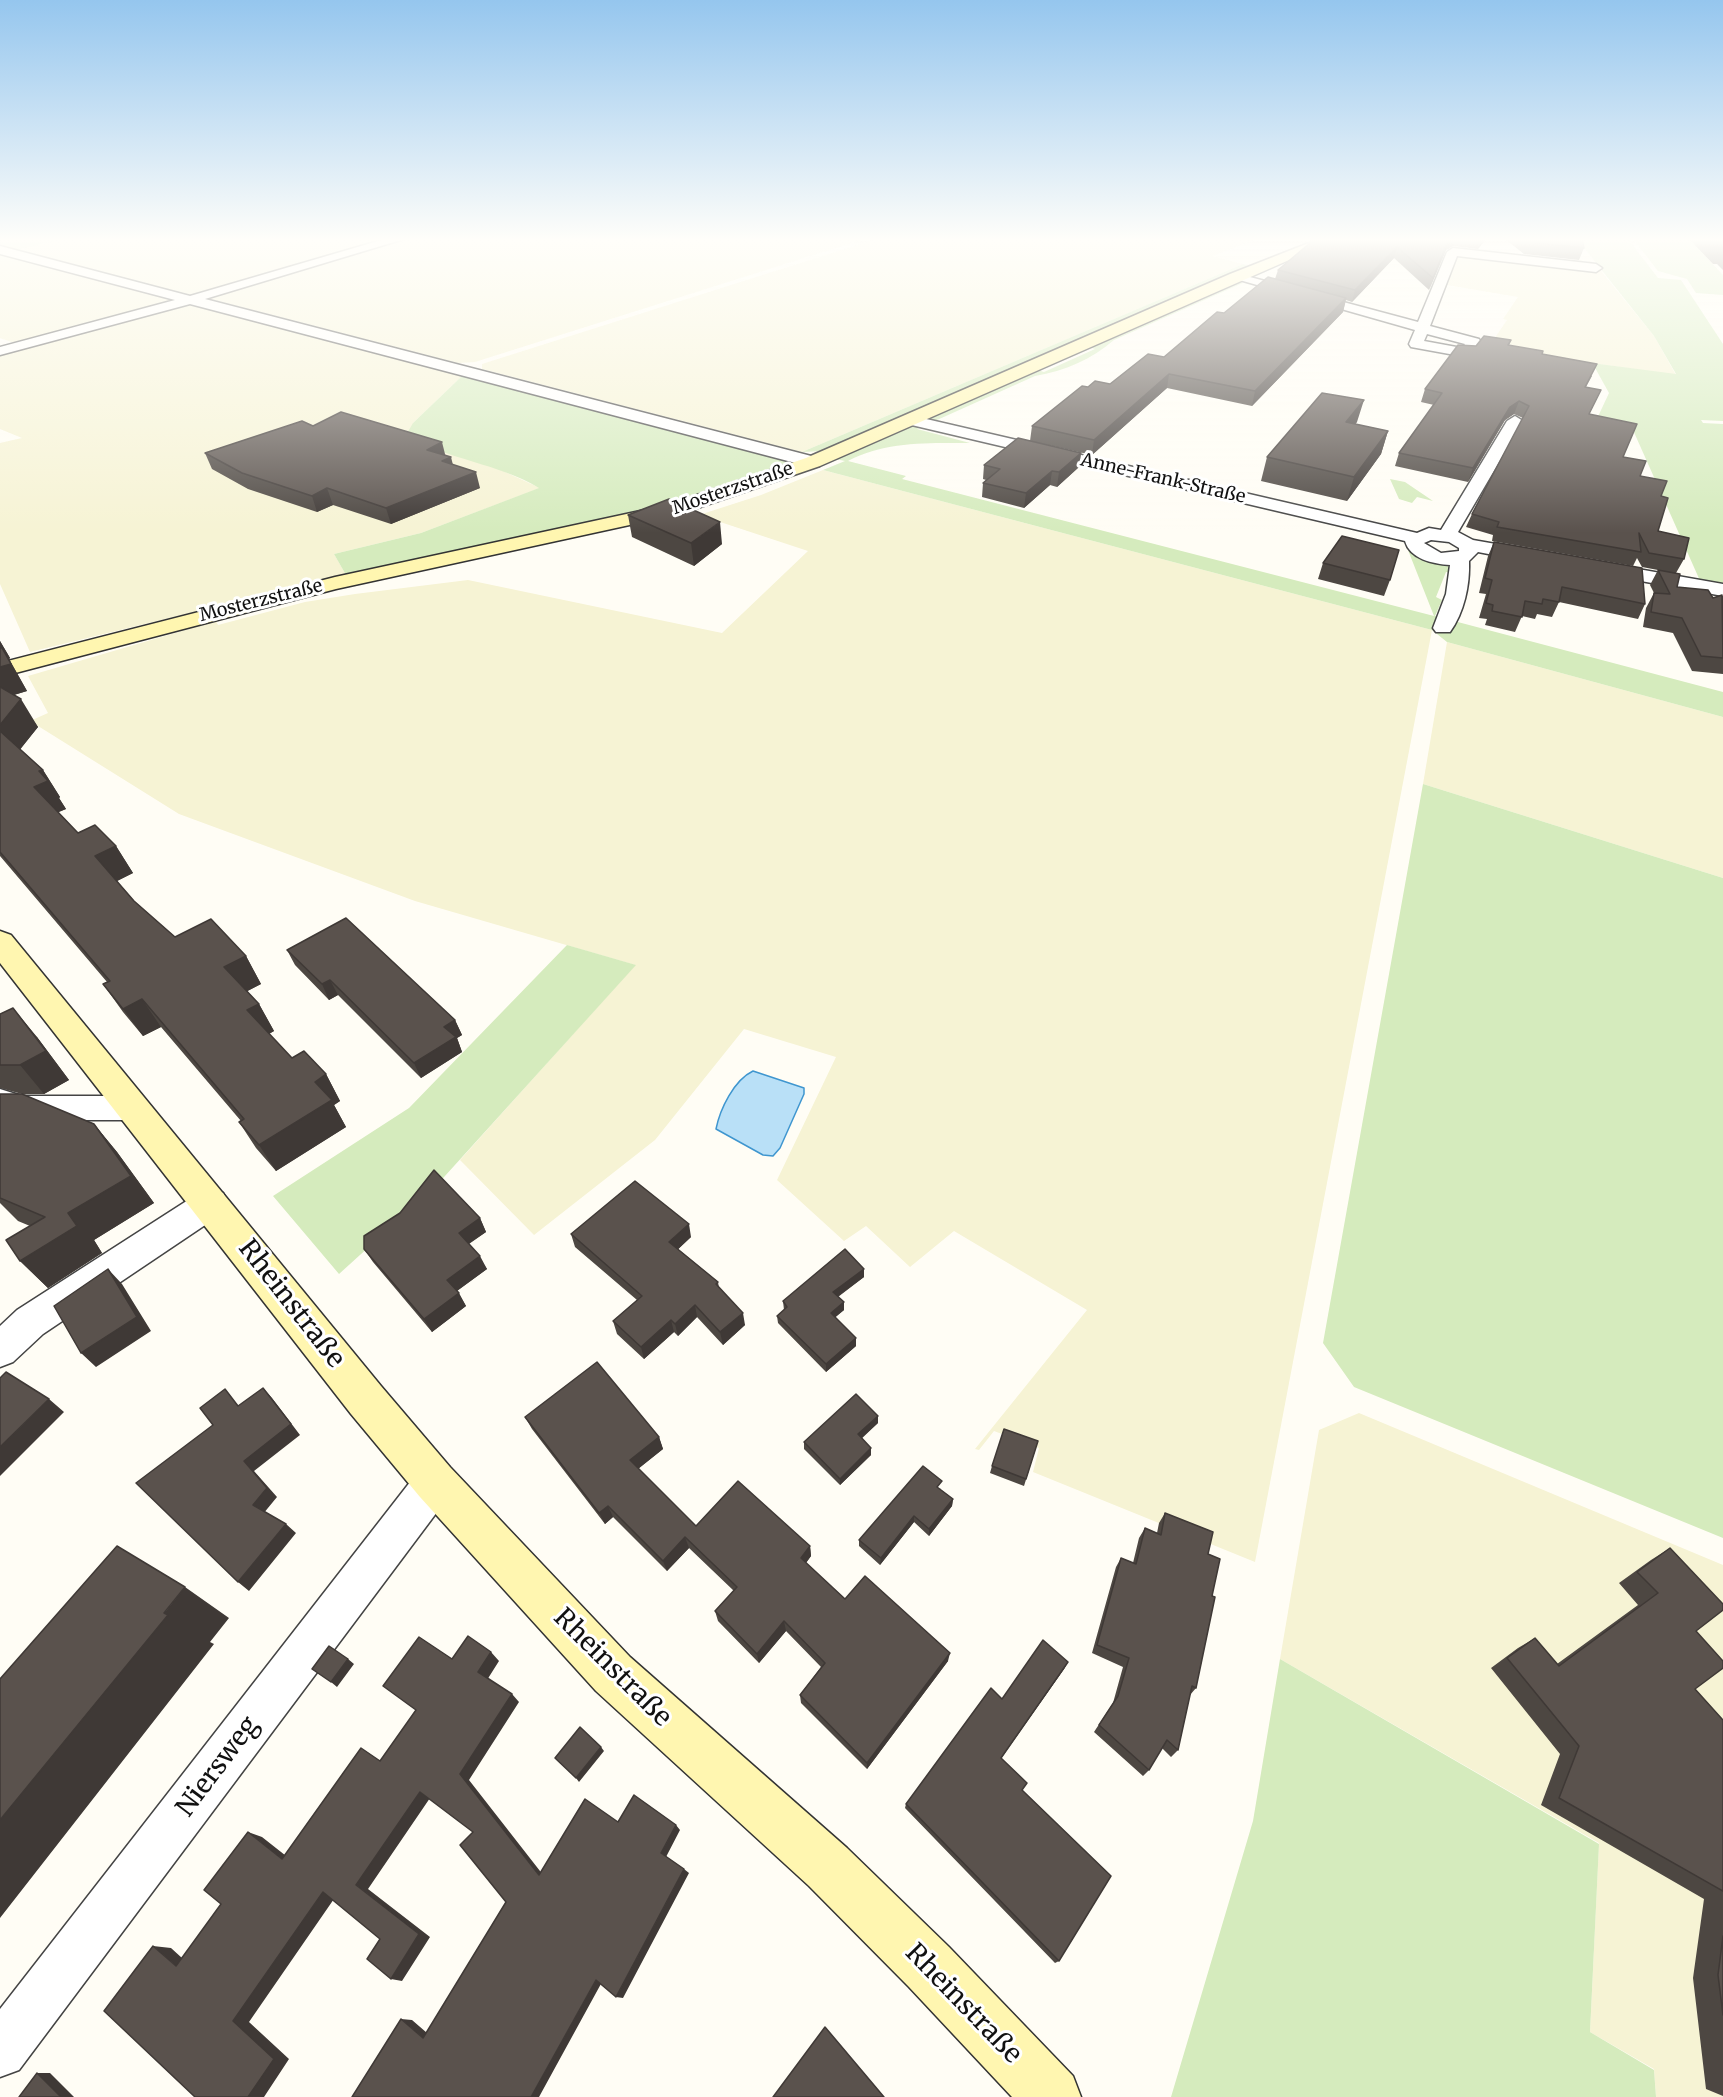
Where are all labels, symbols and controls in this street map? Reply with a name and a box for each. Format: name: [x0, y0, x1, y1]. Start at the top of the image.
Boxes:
street label: Anne-Frank-Straße: [1078, 450, 1248, 508]
street label: Mosterzstraße: [670, 458, 796, 520]
street label: Mosterzstraße: [197, 575, 325, 627]
street label: Rheinstraße: [231, 1234, 351, 1374]
street label: Rheinstraße: [547, 1603, 677, 1733]
street label: Niersweg: [170, 1711, 266, 1823]
street label: Rheinstraße: [898, 1938, 1028, 2070]

